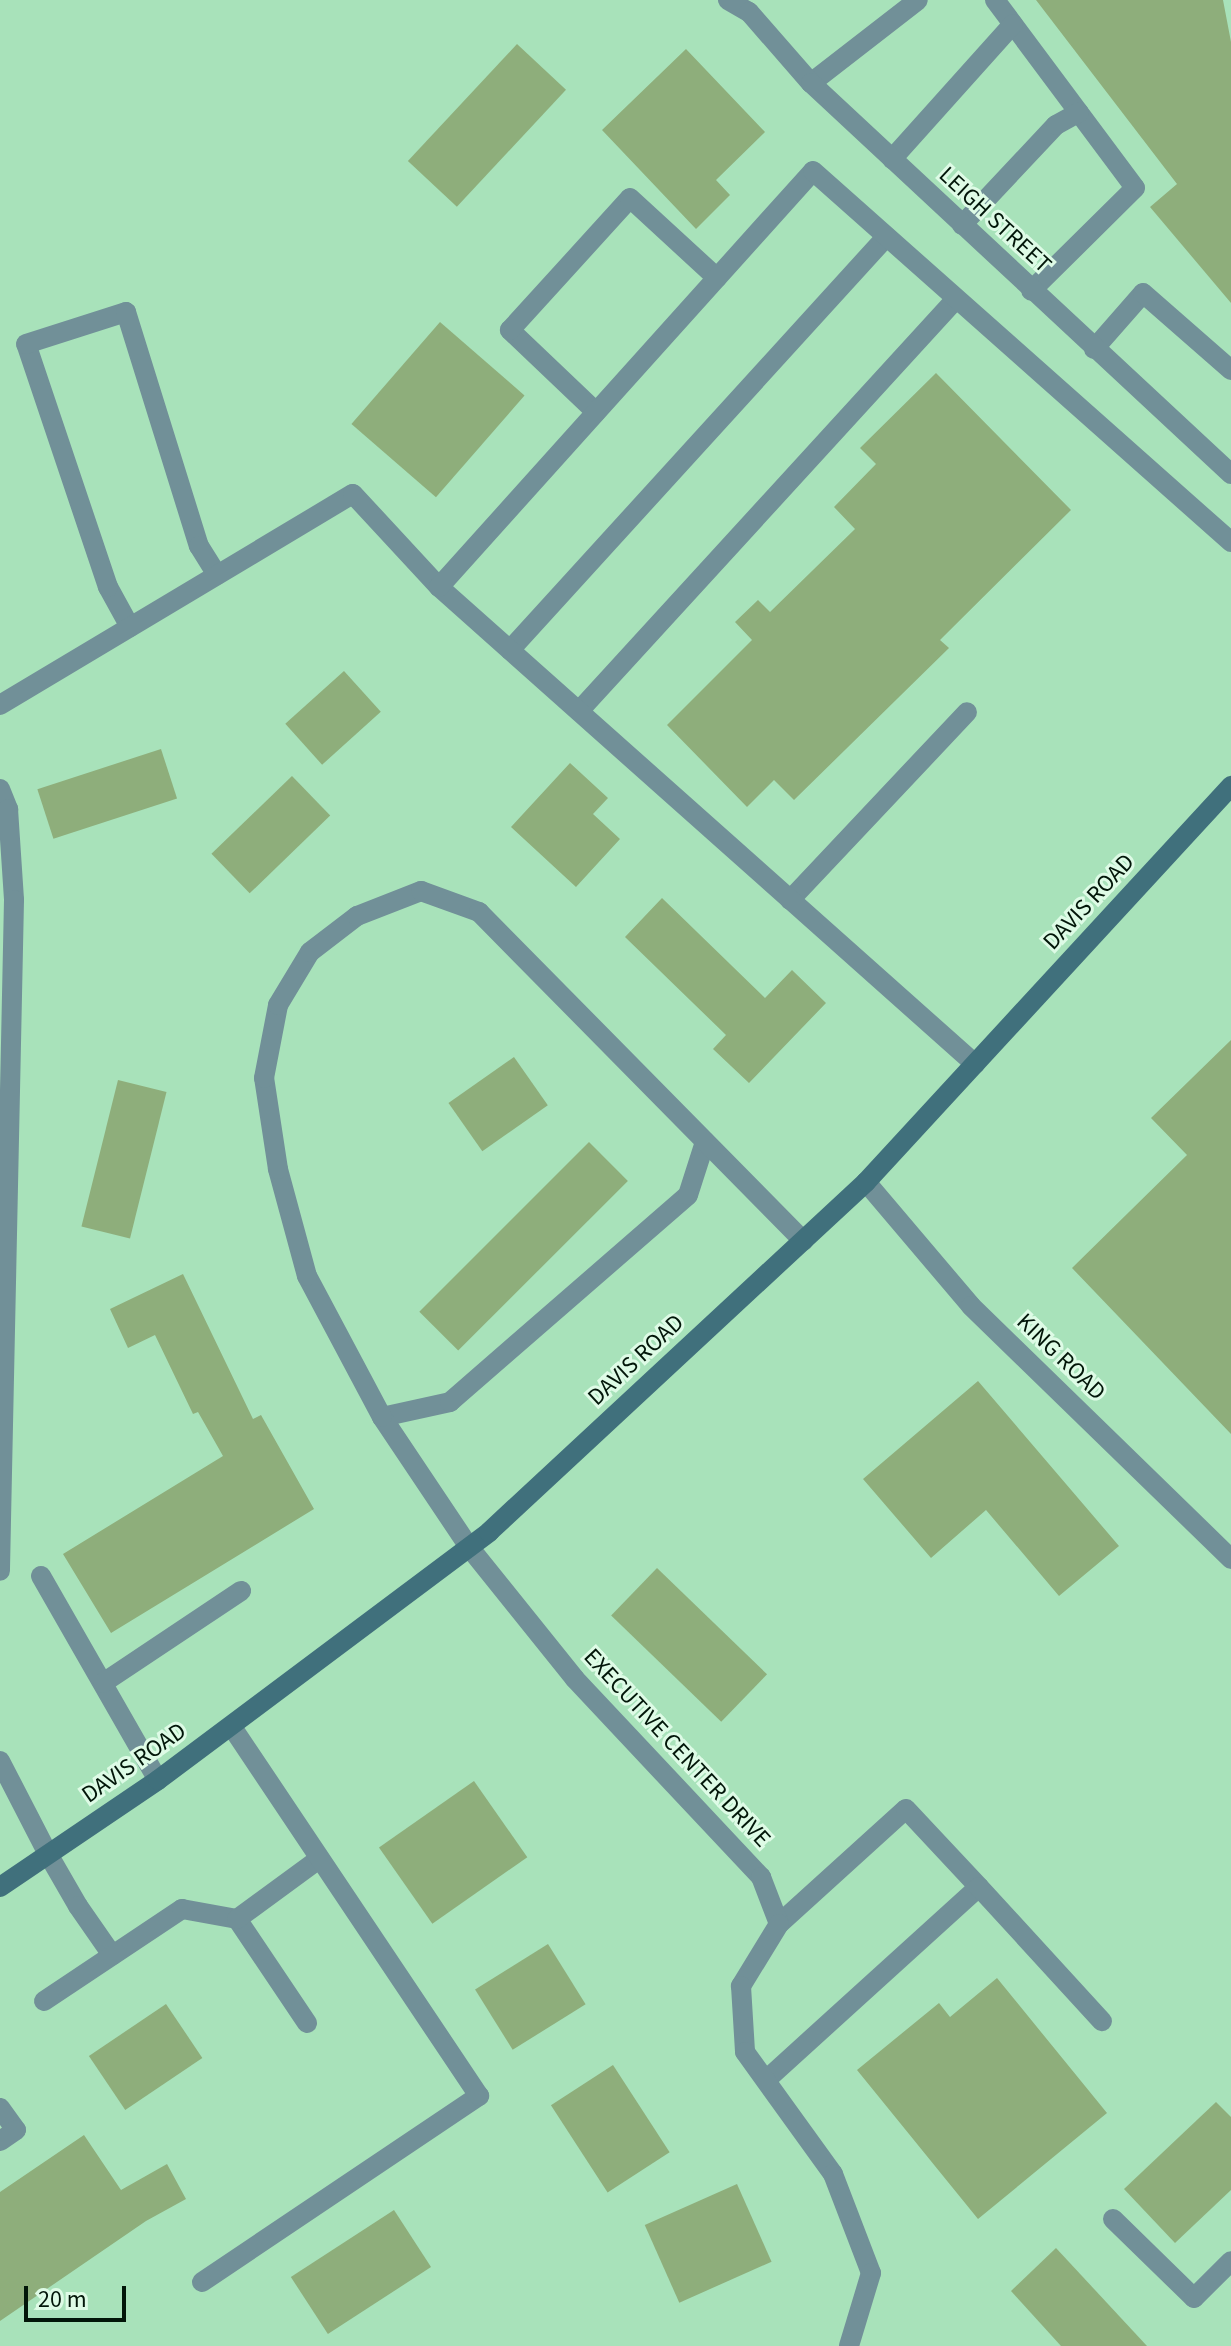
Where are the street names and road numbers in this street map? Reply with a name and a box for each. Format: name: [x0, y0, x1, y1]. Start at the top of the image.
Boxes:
street label: LEIGH STREET: [933, 161, 1057, 279]
street label: DAVIS ROAD: [1037, 848, 1141, 956]
street label: DAVIS ROAD: [582, 1308, 690, 1412]
street label: KING ROAD: [1011, 1308, 1111, 1406]
street label: EXECUTIVE CENTER DRIVE: [577, 1643, 777, 1853]
street label: DAVIS ROAD: [76, 1717, 192, 1809]

